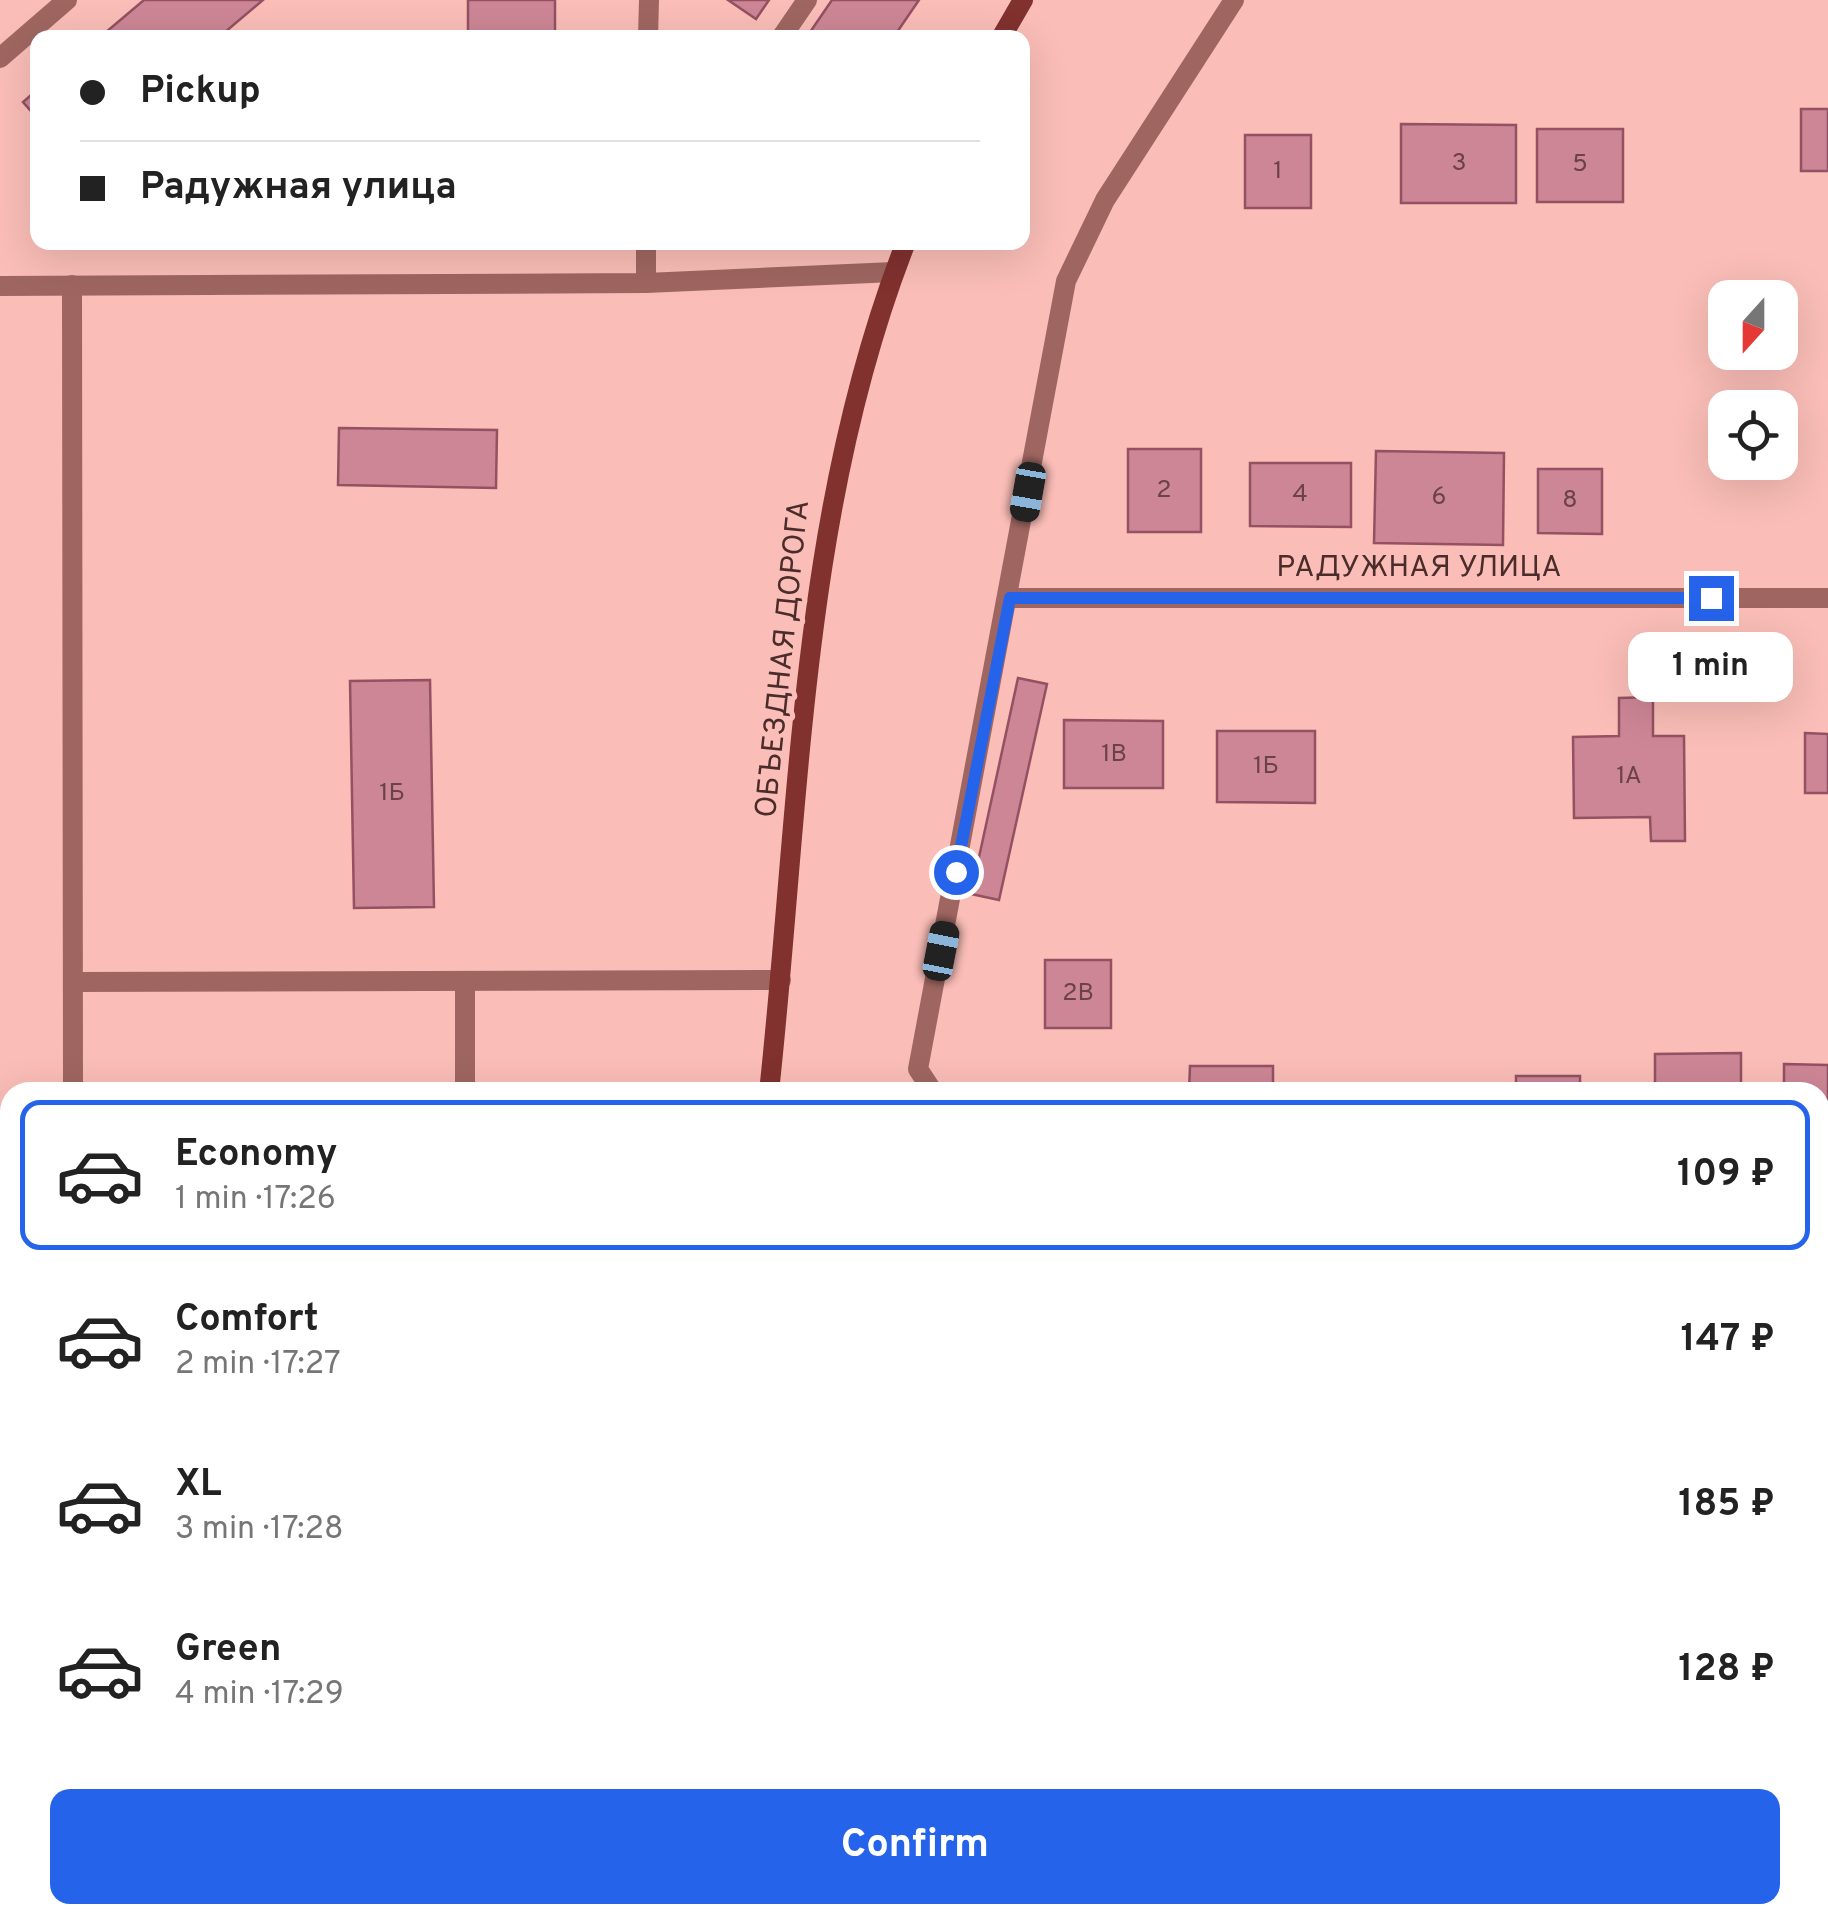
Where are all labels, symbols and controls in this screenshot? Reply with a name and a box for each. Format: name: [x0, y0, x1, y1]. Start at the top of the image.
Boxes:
text: Pickup: [140, 68, 261, 117]
house number: 3: [1451, 148, 1467, 180]
house number: 5: [1572, 149, 1588, 181]
house number: 1: [1273, 156, 1283, 188]
text: Радужная улица: [140, 164, 457, 213]
north arrow: [1708, 280, 1798, 370]
map controls: [1708, 280, 1798, 480]
button: locate: [1708, 390, 1798, 480]
car: [1008, 460, 1048, 524]
house number: 2: [1156, 475, 1172, 507]
house number: 4: [1292, 479, 1308, 511]
house number: 6: [1432, 482, 1446, 514]
house number: 8: [1562, 485, 1578, 517]
street label: ОБЪЕЗДНАЯ ДОРОГА: [749, 498, 819, 820]
street label: РАДУЖНАЯ УЛИЦА: [1276, 550, 1562, 587]
route end: [1689, 576, 1734, 621]
callout: 1 min: [1628, 633, 1794, 703]
text: 1 min: [1672, 647, 1749, 687]
house number: 1В: [1101, 739, 1127, 771]
house number: 1Б: [1253, 751, 1279, 783]
house number: 1А: [1616, 761, 1642, 793]
house number: 1Б: [379, 778, 405, 810]
route start: [934, 850, 979, 895]
car: [921, 919, 961, 983]
house number: 2В: [1062, 978, 1094, 1010]
icon: car: [55, 1130, 145, 1220]
text: Economy: [175, 1131, 337, 1180]
text: 109 ₽: [1677, 1151, 1775, 1200]
text: 1 min · 17:26: [175, 1180, 336, 1220]
icon: car: [55, 1295, 145, 1385]
text: Comfort: [175, 1296, 319, 1345]
text: 147 ₽: [1680, 1316, 1775, 1365]
text: 2 min · 17:27: [175, 1345, 341, 1385]
icon: car: [55, 1460, 145, 1550]
text: XL: [175, 1461, 222, 1510]
text: 185 ₽: [1678, 1481, 1775, 1530]
text: 3 min · 17:28: [175, 1510, 344, 1550]
icon: car: [55, 1625, 145, 1715]
text: Green: [175, 1626, 281, 1675]
text: 128 ₽: [1678, 1646, 1775, 1695]
text: 4 min · 17:29: [175, 1675, 344, 1715]
button: Confirm: [50, 1789, 1780, 1904]

